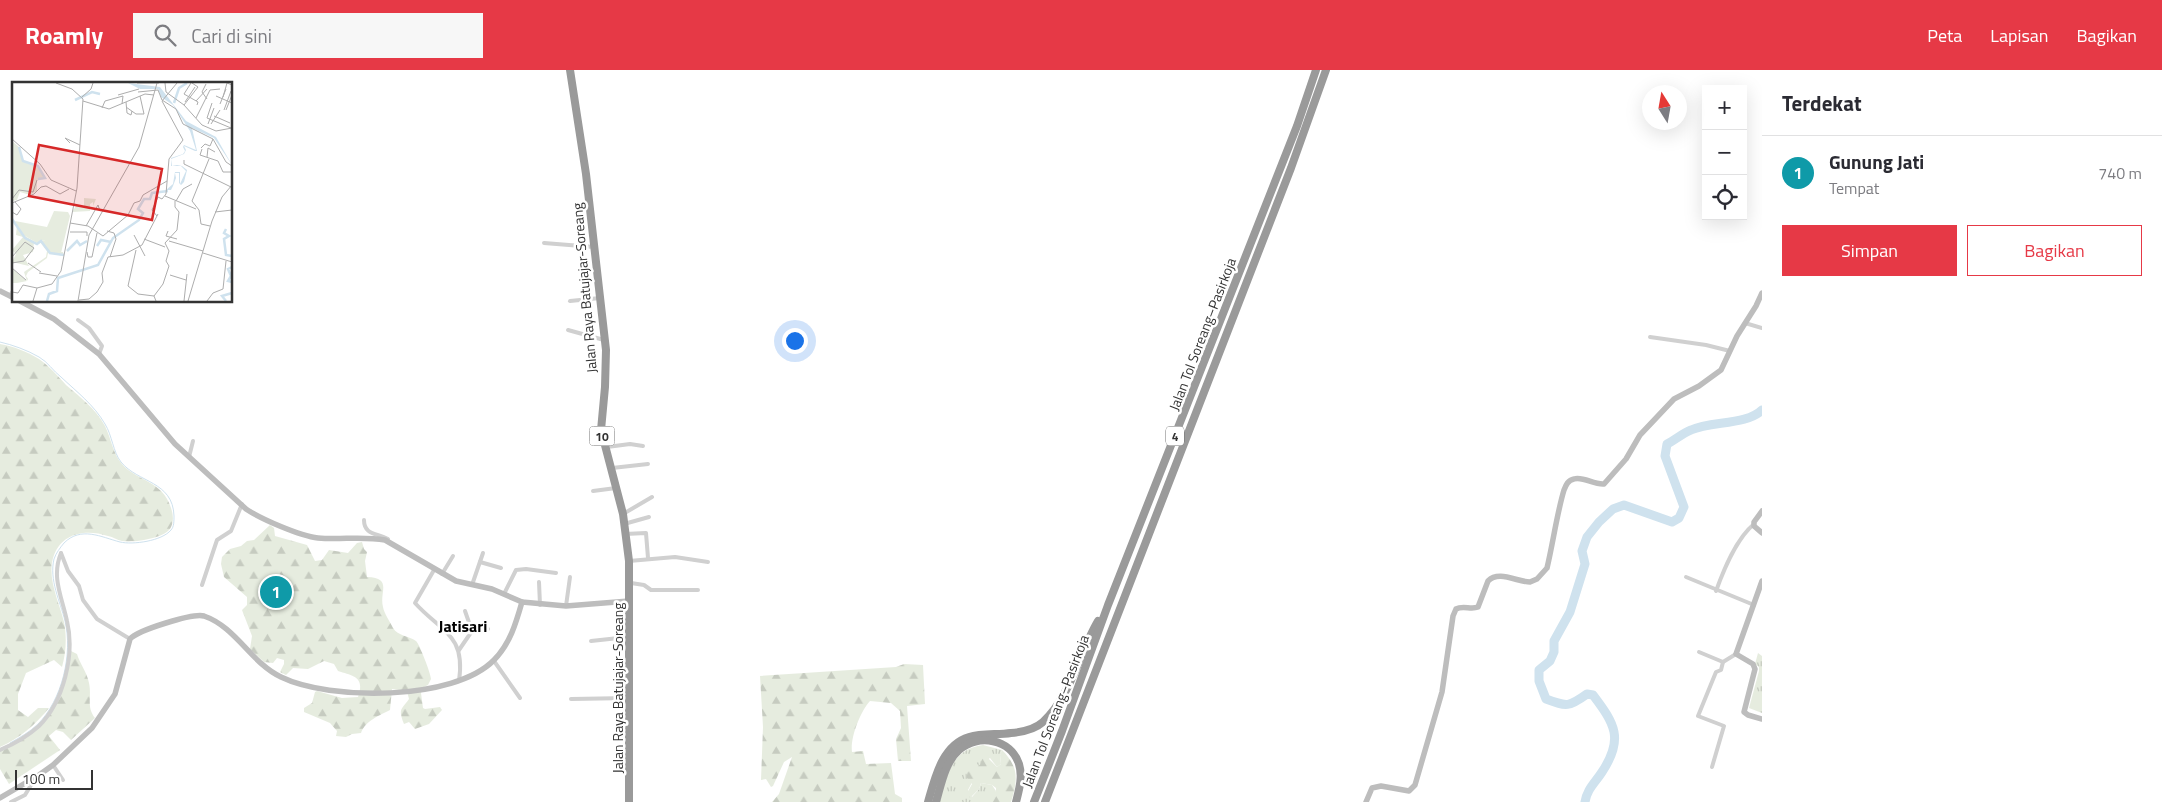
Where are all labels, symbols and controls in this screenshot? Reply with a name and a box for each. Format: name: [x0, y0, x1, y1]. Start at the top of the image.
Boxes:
search box: [133, 13, 483, 58]
text: Roamly: [25, 17, 103, 53]
icon: search: [151, 21, 179, 49]
text: Cari di sini: [191, 21, 272, 50]
text: Peta: [1927, 22, 1962, 49]
text: Lapisan: [1990, 22, 2048, 49]
text: Bagikan: [2076, 22, 2137, 49]
inset map: [12, 82, 232, 302]
north arrow: [1642, 85, 1687, 130]
map controls: [1702, 85, 1747, 220]
button: +: [1702, 85, 1747, 130]
text: Terdekat: [1782, 87, 1862, 119]
button: −: [1702, 130, 1747, 175]
text: Gunung Jati: [1829, 147, 1924, 176]
text: 1: [1794, 161, 1802, 185]
text: 740 m: [2098, 161, 2142, 185]
button: locate: [1702, 175, 1747, 220]
text: Tempat: [1829, 176, 1879, 200]
street label: Jalan Raya Batujajar-Soreang: [566, 202, 602, 374]
button: Simpan: [1782, 225, 1957, 276]
button: Bagikan: [1967, 225, 2142, 276]
street label: Jalan Tol Soreang–Pasirkoja: [1163, 254, 1241, 414]
your location: [782, 328, 808, 354]
road number: 10: [590, 426, 614, 446]
road number: 4: [1166, 426, 1184, 446]
pin: 1: [260, 573, 292, 611]
street label: Jalan Raya Batujajar-Soreang: [607, 603, 628, 773]
district label: Jatisari: [439, 614, 487, 638]
street label: Jalan Tol Soreang–Pasirkoja: [1016, 631, 1094, 791]
scale bar: [15, 767, 92, 790]
text: 100 m: [22, 768, 60, 789]

